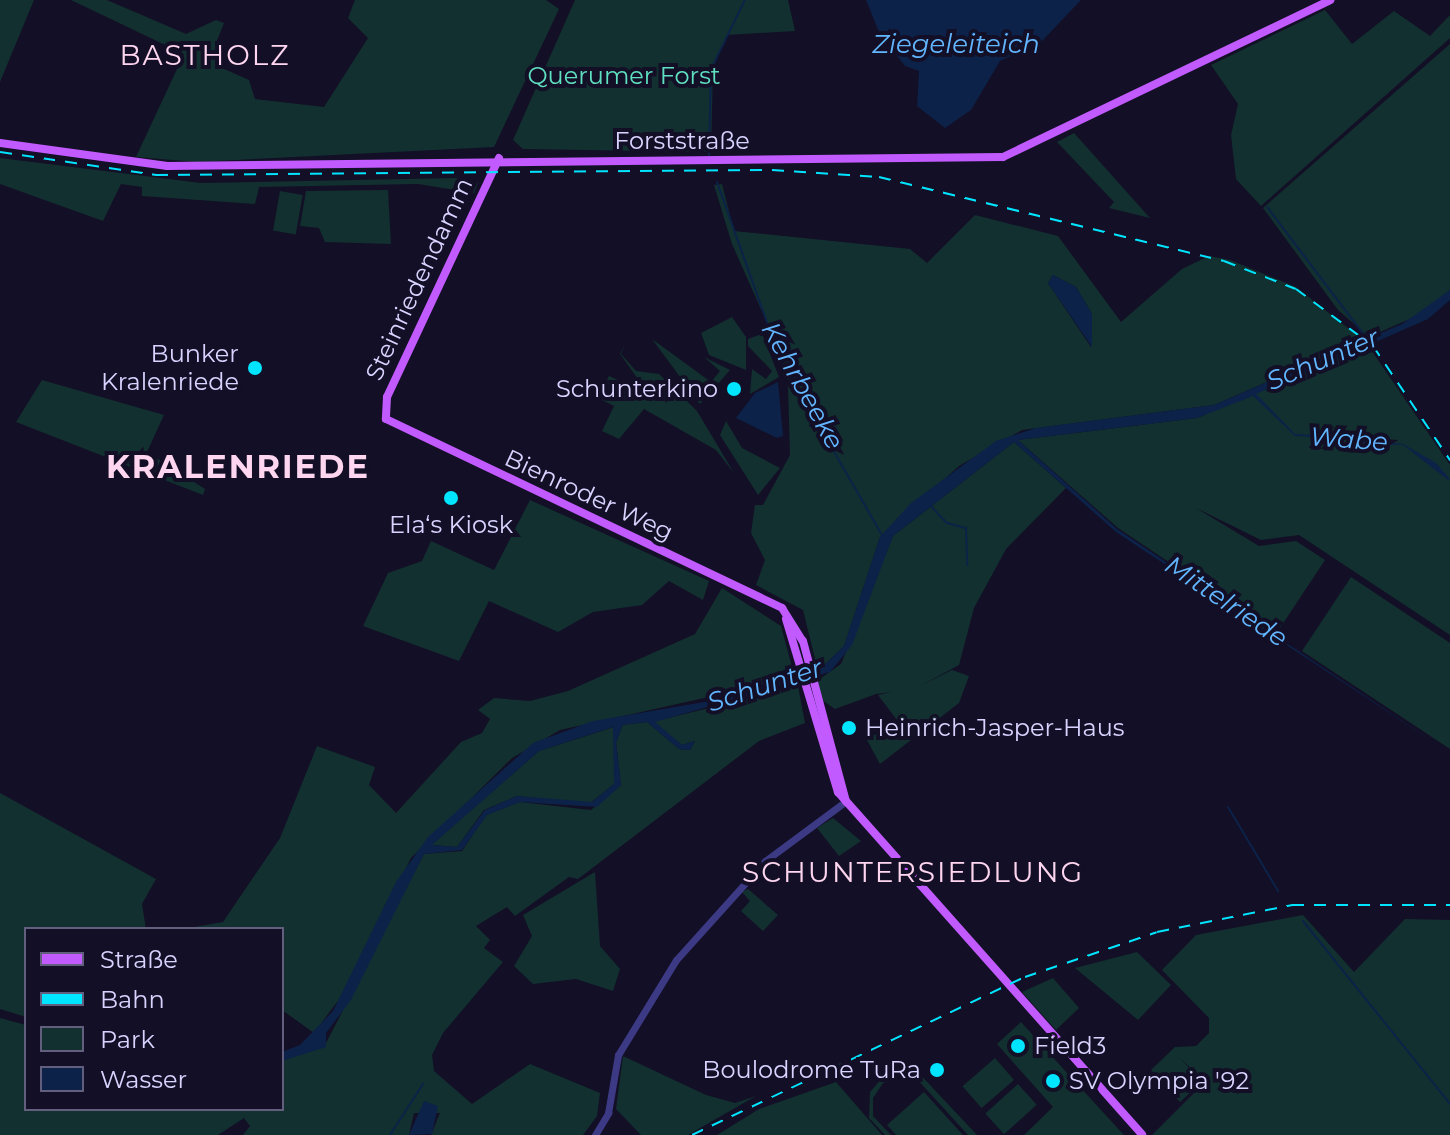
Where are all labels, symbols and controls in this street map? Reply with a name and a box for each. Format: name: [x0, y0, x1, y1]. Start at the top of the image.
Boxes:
water label: Ziegeleiteich: [872, 29, 1040, 61]
district label: BASTHOLZ: [119, 38, 291, 72]
park label: Querumer Forst: [527, 62, 721, 90]
street label: Forststraße: [614, 127, 750, 155]
street label: Steinriedendamm: [359, 173, 479, 385]
water label: Kehrbeeke: [754, 317, 850, 455]
water label: Schunter: [1262, 322, 1384, 398]
place label: Bunker Kralenriede: [101, 340, 239, 396]
marker: Bunker Kralenriede: [246, 359, 264, 377]
place label: Schunterkino: [556, 375, 718, 403]
marker: Schunterkino: [725, 380, 743, 398]
water label: Wabe: [1309, 422, 1389, 458]
street label: Bienroder Weg: [500, 443, 678, 547]
district label: KRALENRIEDE: [106, 448, 370, 486]
marker: Ela‘s Kiosk: [442, 489, 460, 507]
place label: Ela‘s Kiosk: [389, 511, 513, 539]
water label: Mittelriede: [1159, 550, 1293, 654]
water label: Schunter: [703, 653, 827, 719]
place label: Heinrich-Jasper-Haus: [865, 714, 1125, 742]
marker: Heinrich-Jasper-Haus: [840, 719, 858, 737]
district label: SCHUNTERSIEDLUNG: [742, 855, 1084, 889]
legend: [24, 927, 284, 1111]
text: Straße: [100, 945, 178, 974]
text: Bahn: [100, 985, 165, 1014]
text: Park: [100, 1025, 155, 1054]
place label: Field3: [1034, 1032, 1106, 1060]
marker: Field3: [1009, 1037, 1027, 1055]
place label: Boulodrome TuRa: [702, 1056, 921, 1084]
marker: Boulodrome TuRa: [928, 1061, 946, 1079]
text: Wasser: [100, 1065, 187, 1094]
place label: SV Olympia '92: [1069, 1067, 1249, 1095]
marker: SV Olympia '92: [1044, 1072, 1062, 1090]

